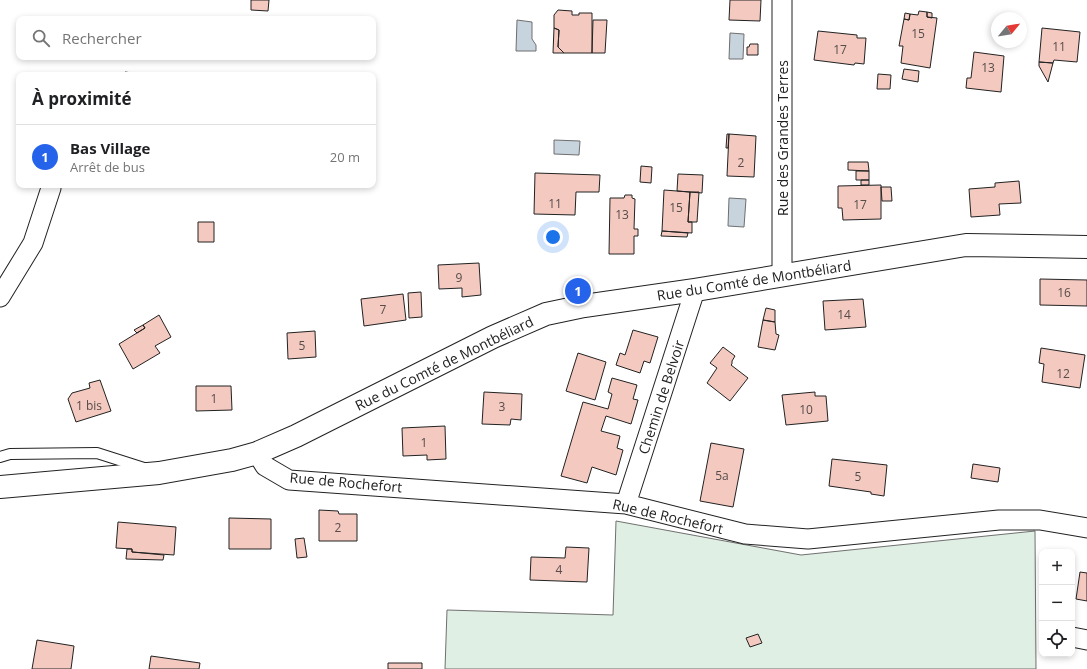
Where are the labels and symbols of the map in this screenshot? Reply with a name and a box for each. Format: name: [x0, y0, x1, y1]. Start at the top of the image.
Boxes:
north arrow: [991, 12, 1027, 48]
house number: 15: [911, 25, 925, 42]
house number: 11: [1052, 38, 1066, 55]
house number: 17: [833, 41, 847, 58]
house number: 13: [981, 59, 995, 76]
street label: Rue des Grandes Terres: [773, 60, 792, 216]
house number: 2: [738, 154, 745, 171]
house number: 11: [548, 195, 562, 212]
house number: 17: [853, 196, 867, 213]
house number: 15: [669, 199, 683, 216]
house number: 13: [615, 206, 629, 223]
your location: [543, 227, 563, 247]
street label: Rue du Comté de Montbéliard: [656, 255, 852, 305]
house number: 9: [456, 269, 463, 286]
pin: 1: [565, 276, 591, 306]
house number: 16: [1057, 284, 1071, 301]
house number: 7: [380, 301, 387, 318]
house number: 14: [837, 306, 851, 323]
street label: Rue du Comté de Montbéliard: [352, 311, 536, 415]
house number: 5: [299, 337, 306, 354]
street label: Chemin de Belvoir: [634, 337, 689, 457]
house number: 12: [1056, 365, 1070, 382]
house number: 1: [211, 390, 217, 407]
house number: 1 bis: [76, 397, 102, 414]
house number: 3: [499, 398, 506, 415]
house number: 10: [799, 401, 813, 418]
house number: 1: [421, 434, 427, 451]
house number: 5a: [715, 467, 729, 484]
street label: Rue de Rochefort: [289, 468, 403, 496]
house number: 5: [855, 468, 862, 485]
street label: Rue de Rochefort: [611, 494, 725, 538]
house number: 2: [335, 519, 342, 536]
house number: 4: [556, 561, 563, 578]

